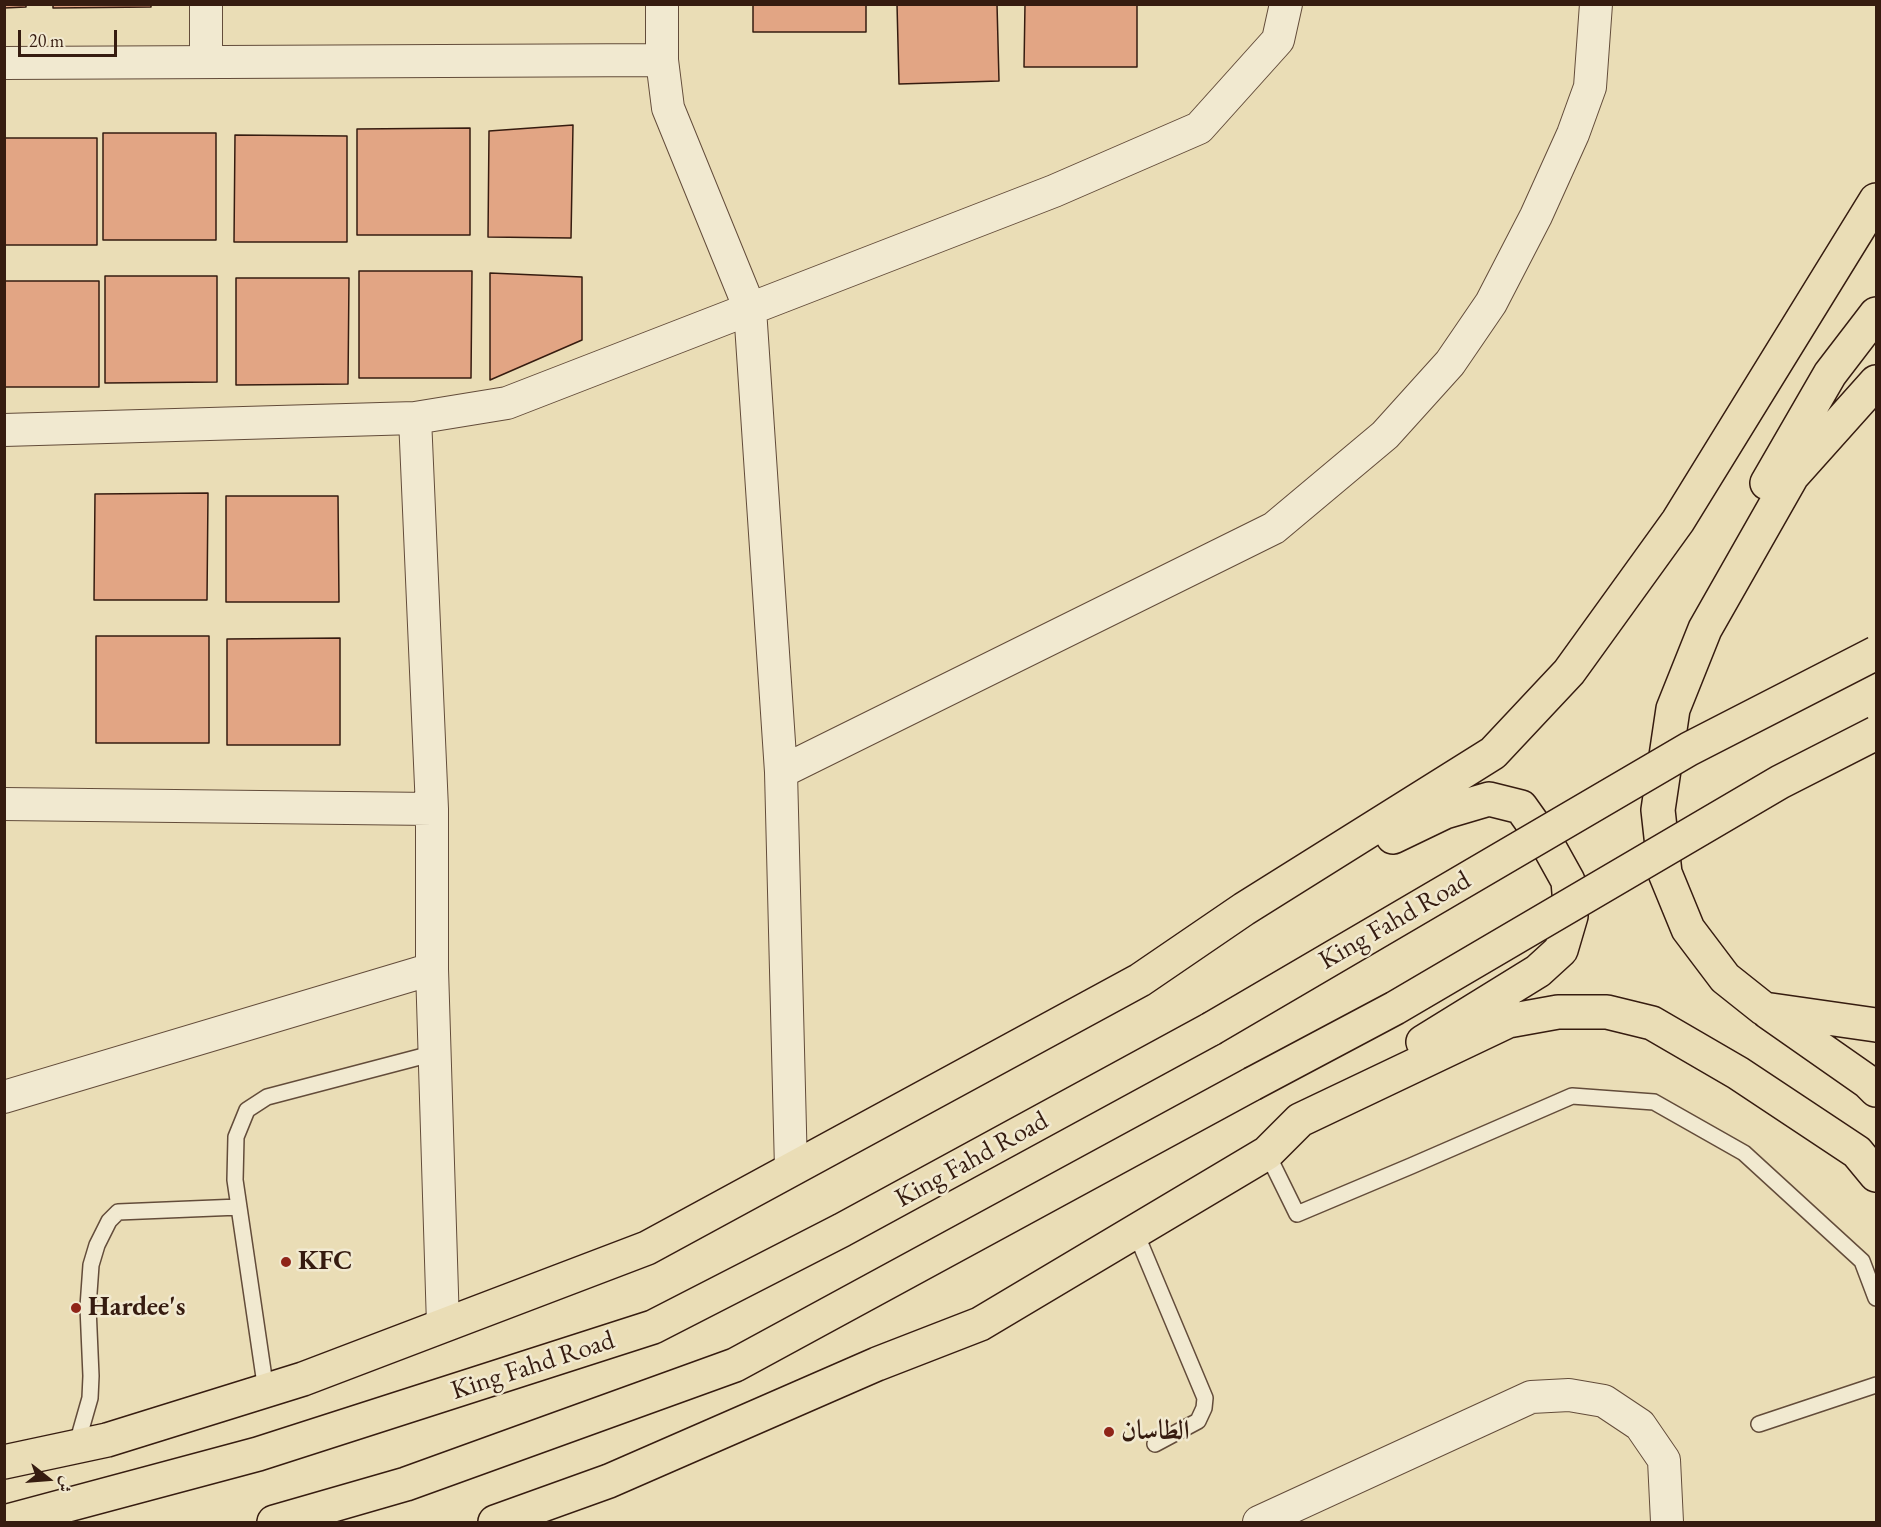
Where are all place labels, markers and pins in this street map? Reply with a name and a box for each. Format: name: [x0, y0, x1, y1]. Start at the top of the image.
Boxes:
place label: KFC: [298, 1246, 352, 1278]
marker: KFC: [279, 1255, 293, 1269]
place label: Hardee's: [88, 1292, 185, 1324]
marker: Hardee's: [69, 1301, 83, 1315]
place label: الطاسان: [1121, 1416, 1190, 1448]
marker: الطاسان: [1102, 1425, 1116, 1439]

